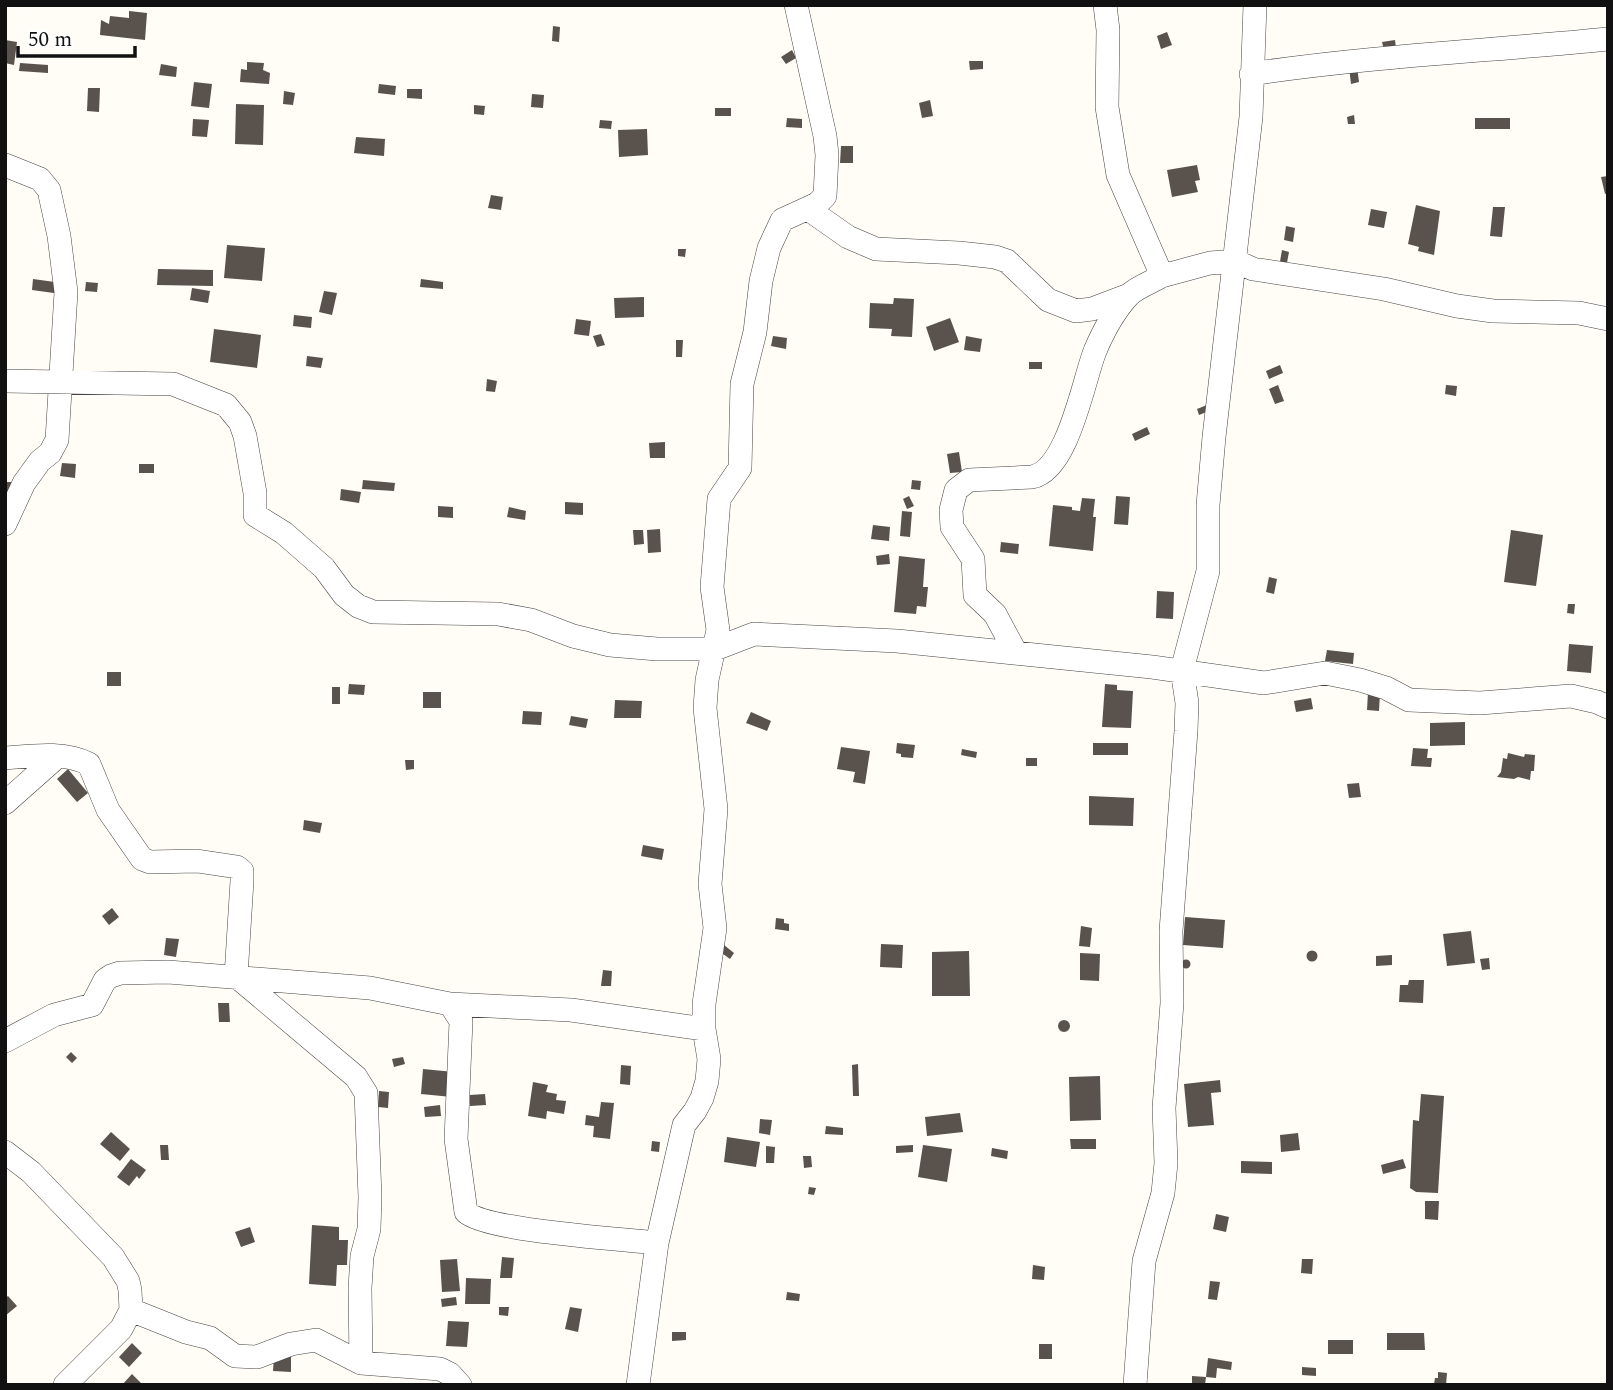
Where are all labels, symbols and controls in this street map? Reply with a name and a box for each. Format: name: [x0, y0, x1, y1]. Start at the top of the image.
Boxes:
scale bar: [18, 14, 135, 58]
text: 50 m: [28, 24, 72, 56]

